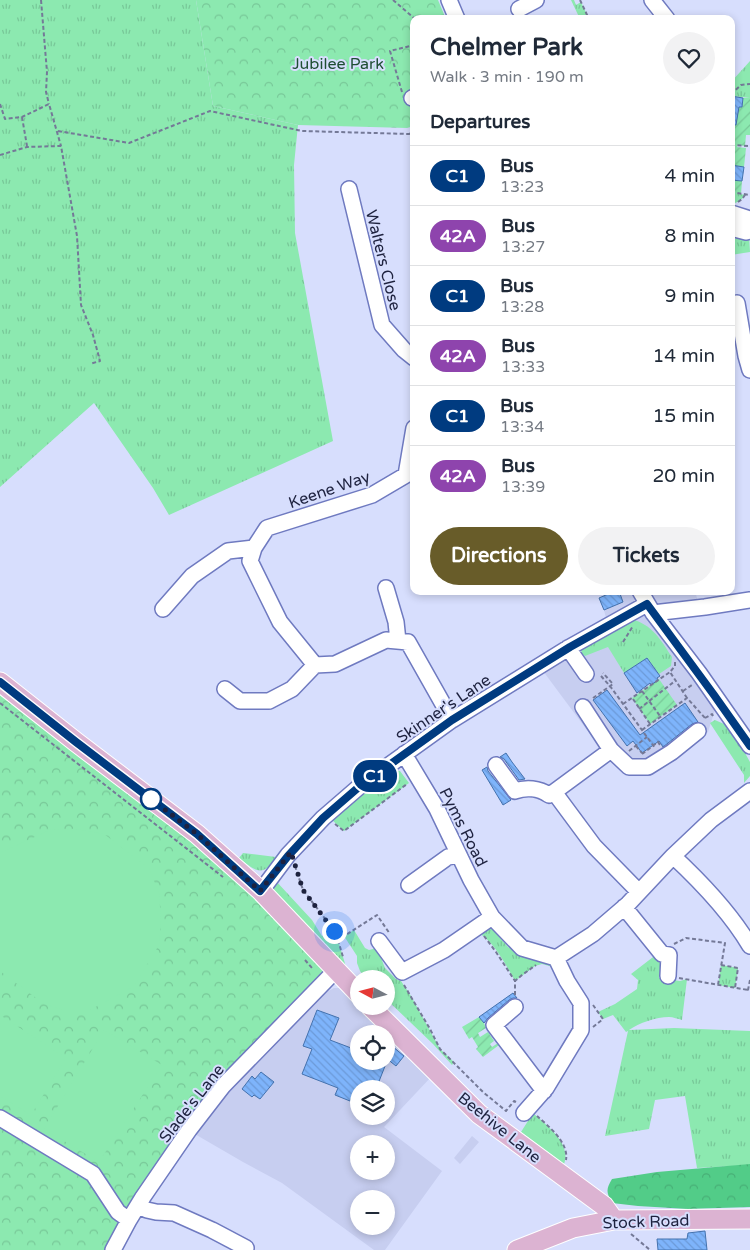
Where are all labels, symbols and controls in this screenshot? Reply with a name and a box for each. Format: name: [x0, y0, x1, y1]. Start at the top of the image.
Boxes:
button: heart: [663, 32, 715, 84]
text: Chelmer Park: [430, 33, 583, 62]
park label: Jubilee Park: [292, 54, 384, 74]
text: Walk · 3 min · 190 m: [430, 67, 584, 87]
text: Departures: [430, 111, 530, 133]
text: Bus: [500, 155, 534, 177]
text: C1: [446, 165, 469, 187]
text: 4 min: [664, 165, 715, 187]
text: 13:23: [500, 177, 544, 197]
street label: Walters Close: [361, 208, 405, 313]
text: Bus: [501, 215, 535, 237]
text: 42A: [440, 225, 476, 247]
text: 8 min: [664, 225, 715, 247]
text: 13:27: [501, 237, 545, 257]
text: Bus: [500, 275, 534, 297]
text: C1: [446, 285, 469, 307]
text: 9 min: [664, 285, 715, 307]
text: 13:28: [500, 297, 544, 317]
text: Bus: [501, 335, 535, 357]
text: 42A: [440, 345, 476, 367]
text: 14 min: [652, 345, 715, 367]
text: 13:33: [501, 357, 545, 377]
text: Bus: [500, 395, 534, 417]
text: C1: [446, 405, 469, 427]
text: 15 min: [652, 405, 715, 427]
text: 13:34: [500, 417, 544, 437]
text: Bus: [501, 455, 535, 477]
text: 42A: [440, 465, 476, 487]
text: 20 min: [652, 465, 715, 487]
street label: Keene Way: [286, 467, 373, 513]
text: 13:39: [501, 477, 545, 497]
button: Directions: [430, 527, 568, 585]
button: Tickets: [578, 527, 715, 585]
street label: Skinner's Lane: [393, 670, 495, 748]
line badge: C1: [352, 760, 398, 792]
text: C1: [363, 765, 387, 787]
street label: Pyms Road: [435, 785, 492, 870]
unlabelled marker: [140, 788, 162, 810]
your location: [322, 919, 347, 944]
north arrow: [350, 970, 395, 1015]
map controls: [350, 970, 395, 1235]
button: locate: [350, 1025, 395, 1070]
street label: Slade's Lane: [155, 1060, 229, 1147]
button: layers: [350, 1080, 395, 1125]
street label: Beehive Lane: [454, 1088, 545, 1167]
button: +: [350, 1135, 395, 1180]
button: −: [350, 1190, 395, 1235]
street label: Stock Road: [602, 1210, 690, 1234]

